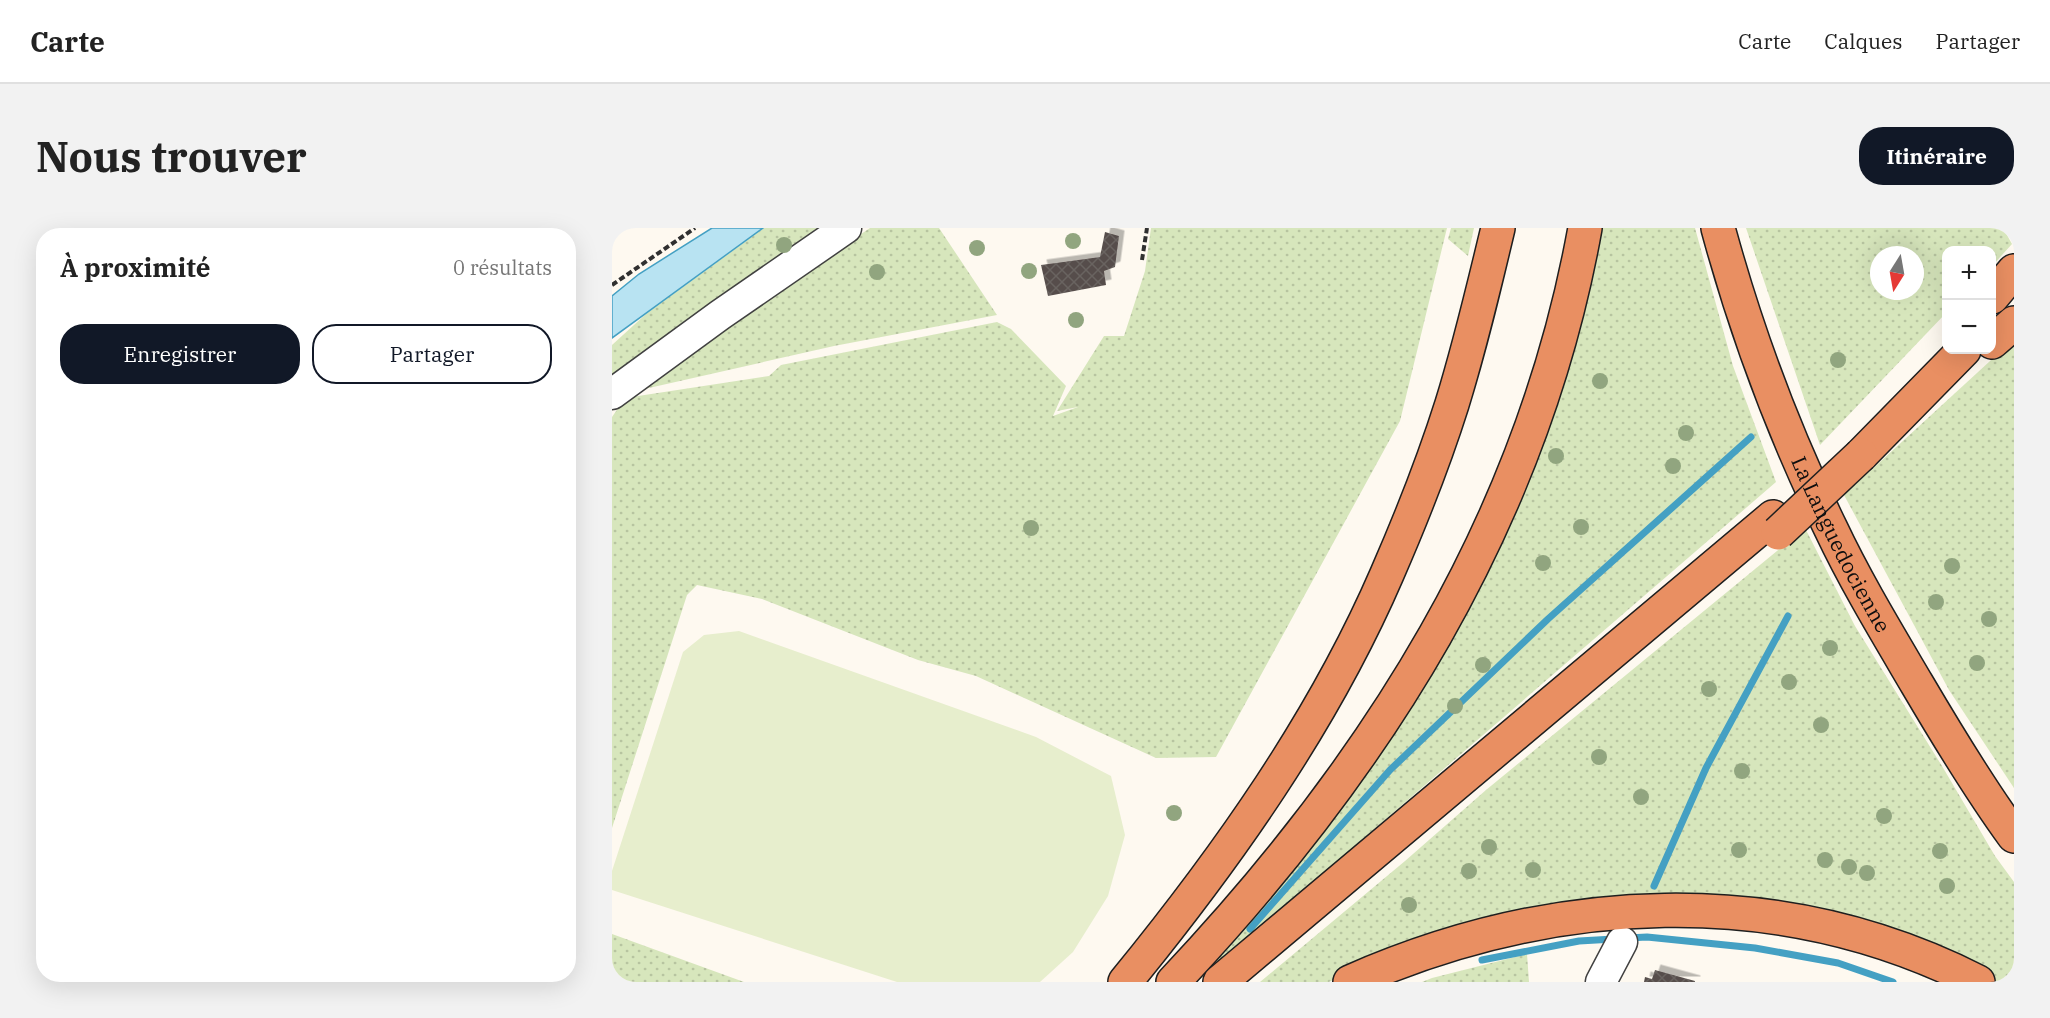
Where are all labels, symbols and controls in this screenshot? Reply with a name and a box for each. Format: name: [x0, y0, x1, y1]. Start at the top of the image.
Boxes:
text: Carte: [30, 23, 105, 60]
text: Carte: [1738, 27, 1791, 55]
text: Calques: [1824, 27, 1903, 55]
text: Partager: [1936, 27, 2020, 55]
button: Itinéraire: [1859, 127, 2014, 185]
text: Nous trouver: [36, 129, 307, 184]
north arrow: [1870, 246, 1924, 300]
map controls: [1942, 246, 1996, 354]
button: +: [1942, 246, 1996, 300]
text: À proximité: [60, 250, 211, 284]
text: 0 résultats: [453, 254, 552, 281]
button: −: [1942, 300, 1996, 354]
button: Enregistrer: [60, 324, 300, 384]
button: Partager: [312, 324, 552, 384]
street label: La Languedocienne: [1785, 452, 1897, 637]

